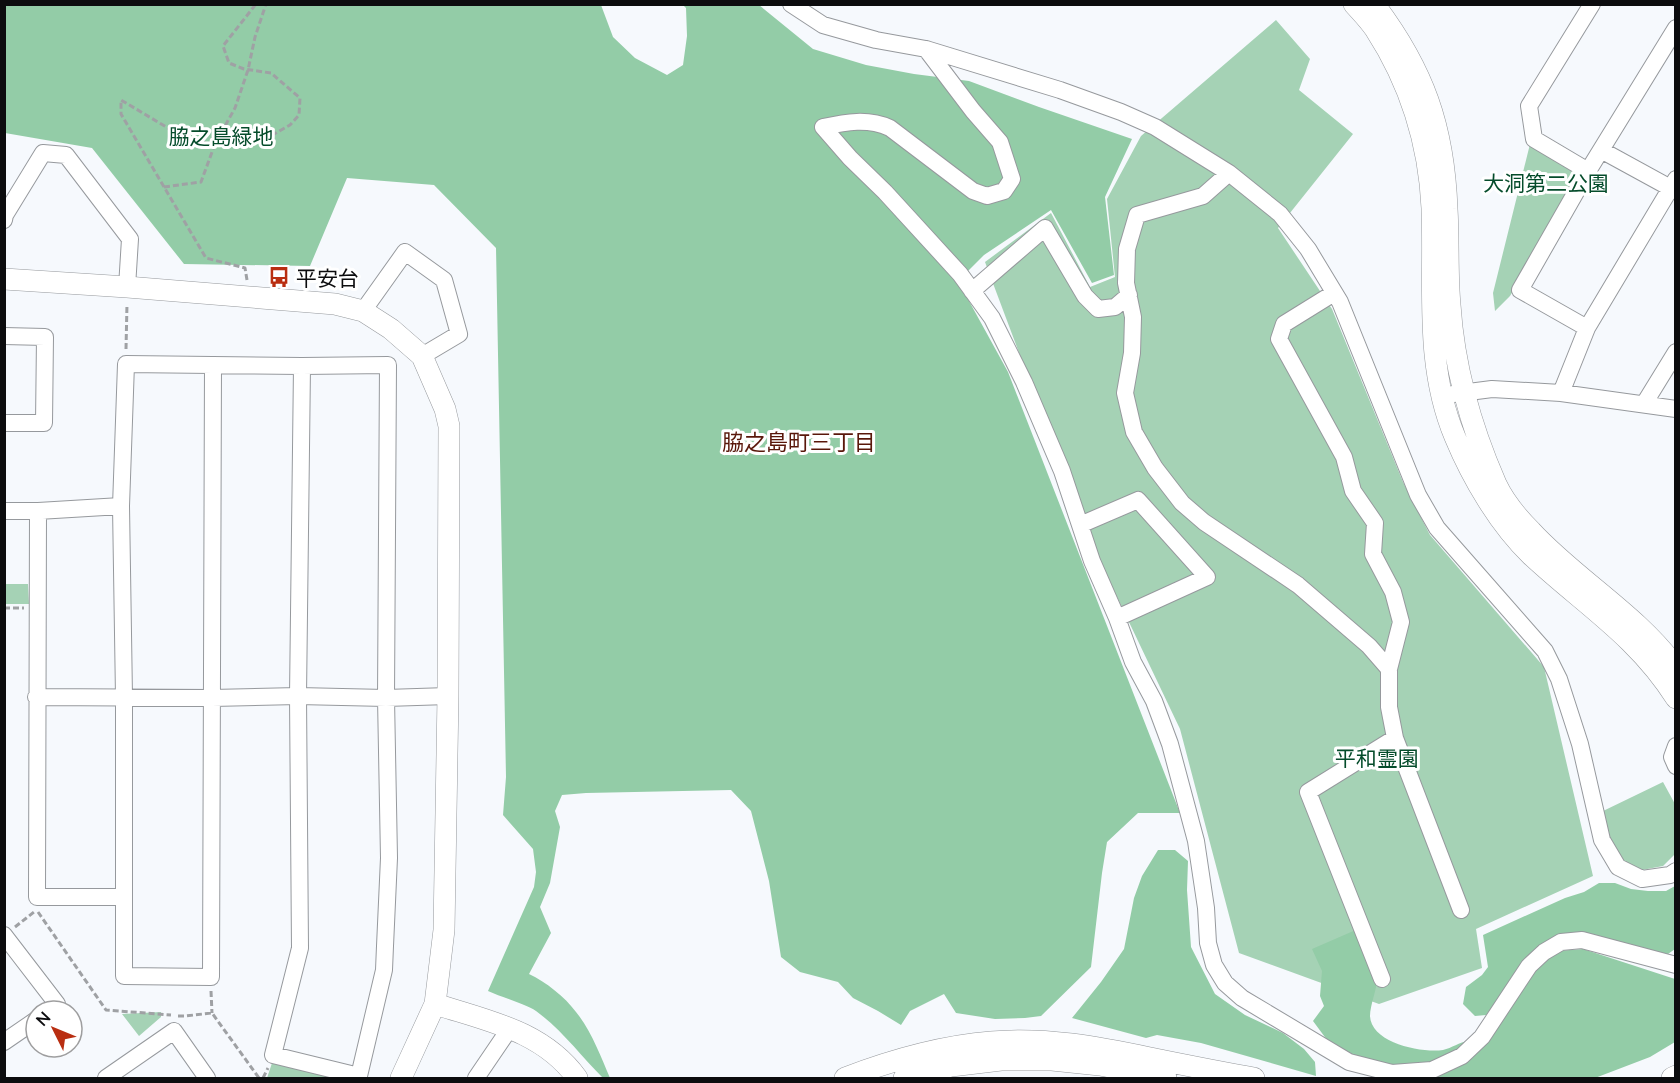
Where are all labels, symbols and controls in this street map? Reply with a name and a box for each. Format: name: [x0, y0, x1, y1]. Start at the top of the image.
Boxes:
park label: 脇之島緑地: [169, 123, 274, 148]
park label: 大洞第二公園: [1483, 170, 1609, 195]
bus stop icon: 平安台: [267, 265, 291, 289]
place label: 平安台: [296, 265, 359, 290]
district label: 脇之島町三丁目: [722, 428, 876, 455]
park label: 平和霊園: [1335, 745, 1419, 770]
north arrow: [24, 999, 84, 1059]
text: N: [32, 1007, 54, 1029]

